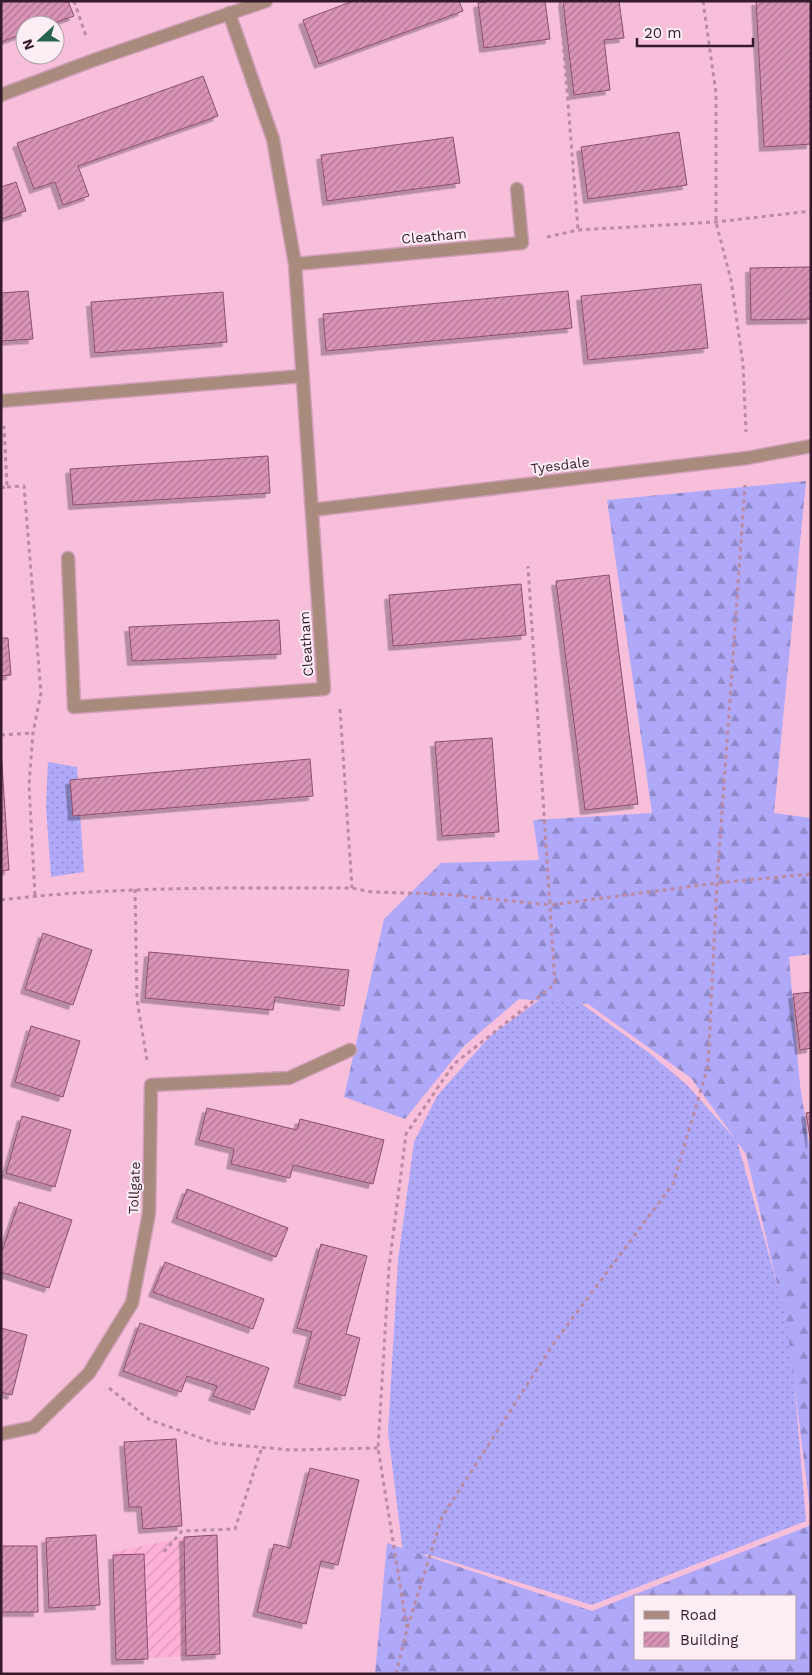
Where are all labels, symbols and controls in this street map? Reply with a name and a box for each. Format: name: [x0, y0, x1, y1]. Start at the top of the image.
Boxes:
north arrow: [15, 15, 65, 65]
scale bar: [637, 15, 753, 47]
text: 20 m: [644, 24, 682, 42]
text: N: [19, 37, 37, 52]
street label: Cleatham: [401, 225, 467, 247]
street label: Tyesdale: [530, 453, 590, 477]
street label: Cleatham: [296, 611, 316, 677]
street label: Tollgate: [125, 1161, 143, 1215]
legend: [634, 1595, 797, 1660]
text: Road: [680, 1606, 717, 1624]
text: Building: [680, 1631, 738, 1649]

